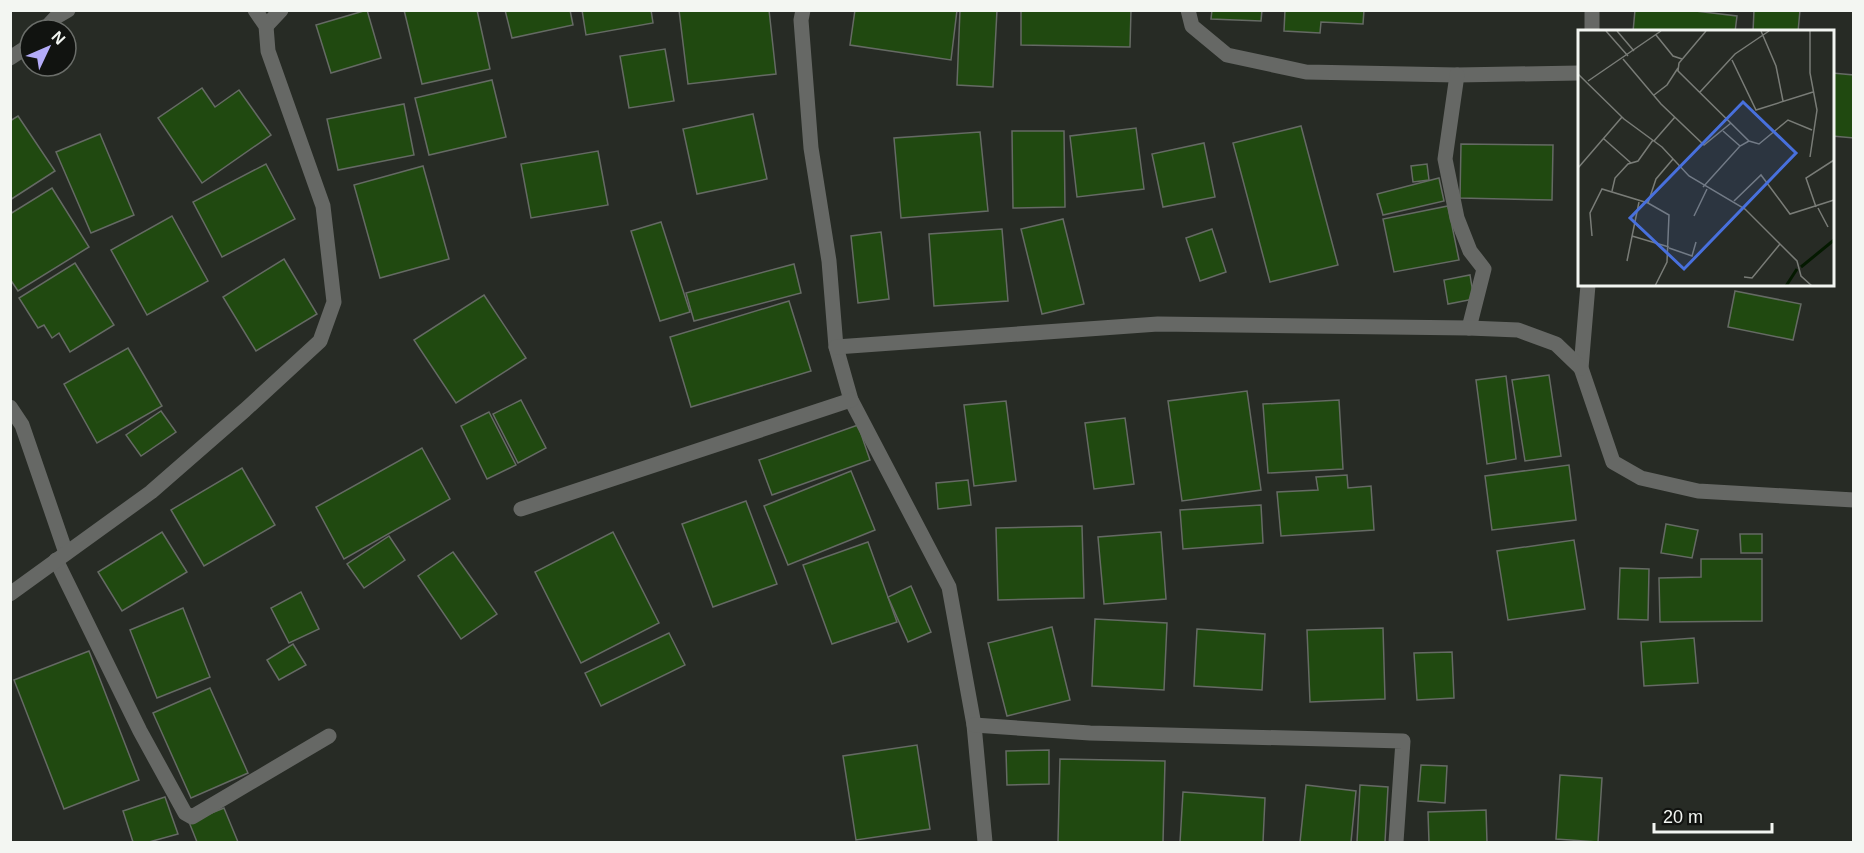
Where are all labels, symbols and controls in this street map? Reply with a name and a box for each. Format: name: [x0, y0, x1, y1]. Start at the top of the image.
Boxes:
north arrow: [18, 18, 78, 78]
text: N: [48, 28, 69, 48]
inset map: [1578, 30, 1834, 286]
scale bar: [1654, 796, 1772, 834]
text: 20 m: [1663, 807, 1703, 827]

